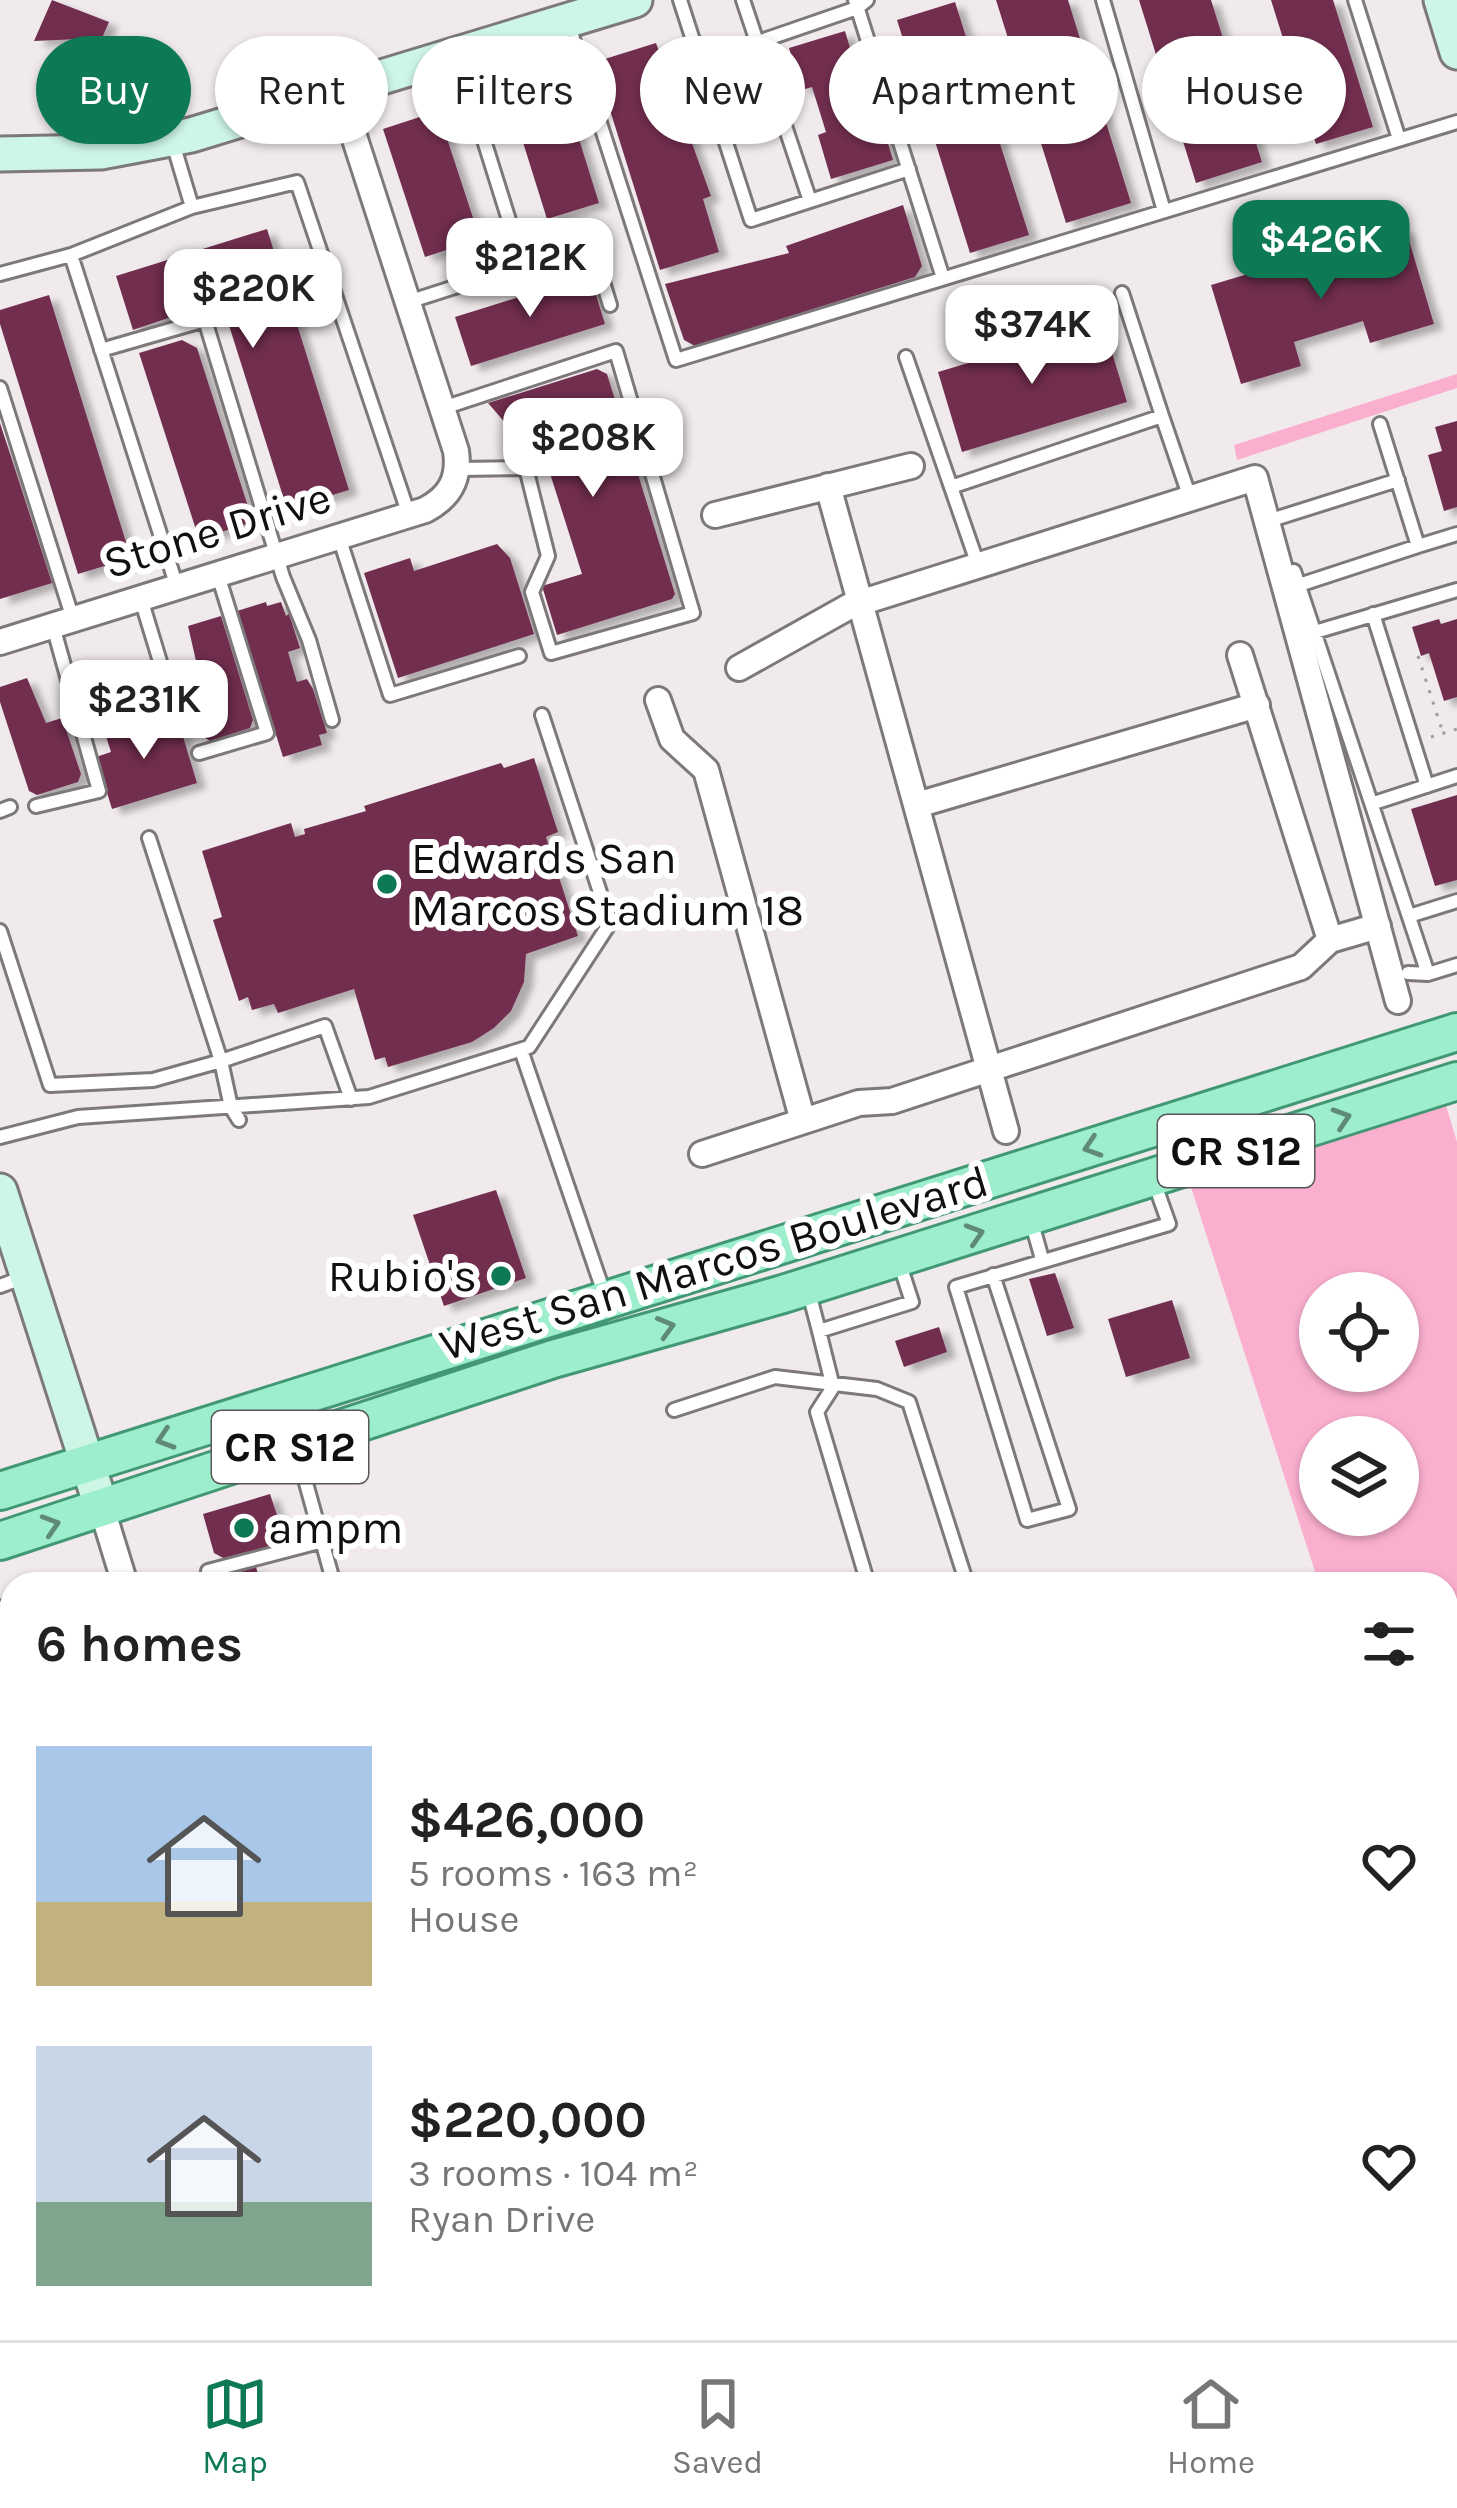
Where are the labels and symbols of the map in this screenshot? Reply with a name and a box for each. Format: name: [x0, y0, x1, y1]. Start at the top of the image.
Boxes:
pin: $426K: [1237, 200, 1405, 302]
pin: $212K: [446, 218, 614, 320]
pin: $220K: [169, 249, 337, 351]
pin: $374K: [948, 285, 1116, 387]
pin: $208K: [509, 398, 677, 500]
street label: Stone Drive: [97, 471, 337, 589]
pin: $231K: [60, 660, 228, 762]
place label: Edwards San Marcos Stadium 18: [411, 832, 804, 936]
marker: Edwards San Marcos Stadium 18: [374, 871, 400, 897]
one-way arrow: [1331, 1107, 1352, 1132]
road number: CR S12: [1158, 1115, 1314, 1187]
one-way arrow: [1082, 1132, 1103, 1157]
street label: West San Marcos Boulevard: [434, 1155, 994, 1371]
one-way arrow: [964, 1223, 985, 1248]
place label: Rubio's: [328, 1250, 477, 1302]
marker: Rubio's: [488, 1263, 514, 1289]
one-way arrow: [655, 1317, 676, 1342]
road number: CR S12: [212, 1411, 368, 1483]
one-way arrow: [155, 1425, 176, 1450]
place label: ampm: [268, 1502, 403, 1554]
one-way arrow: [40, 1514, 61, 1539]
marker: ampm: [231, 1515, 257, 1541]

